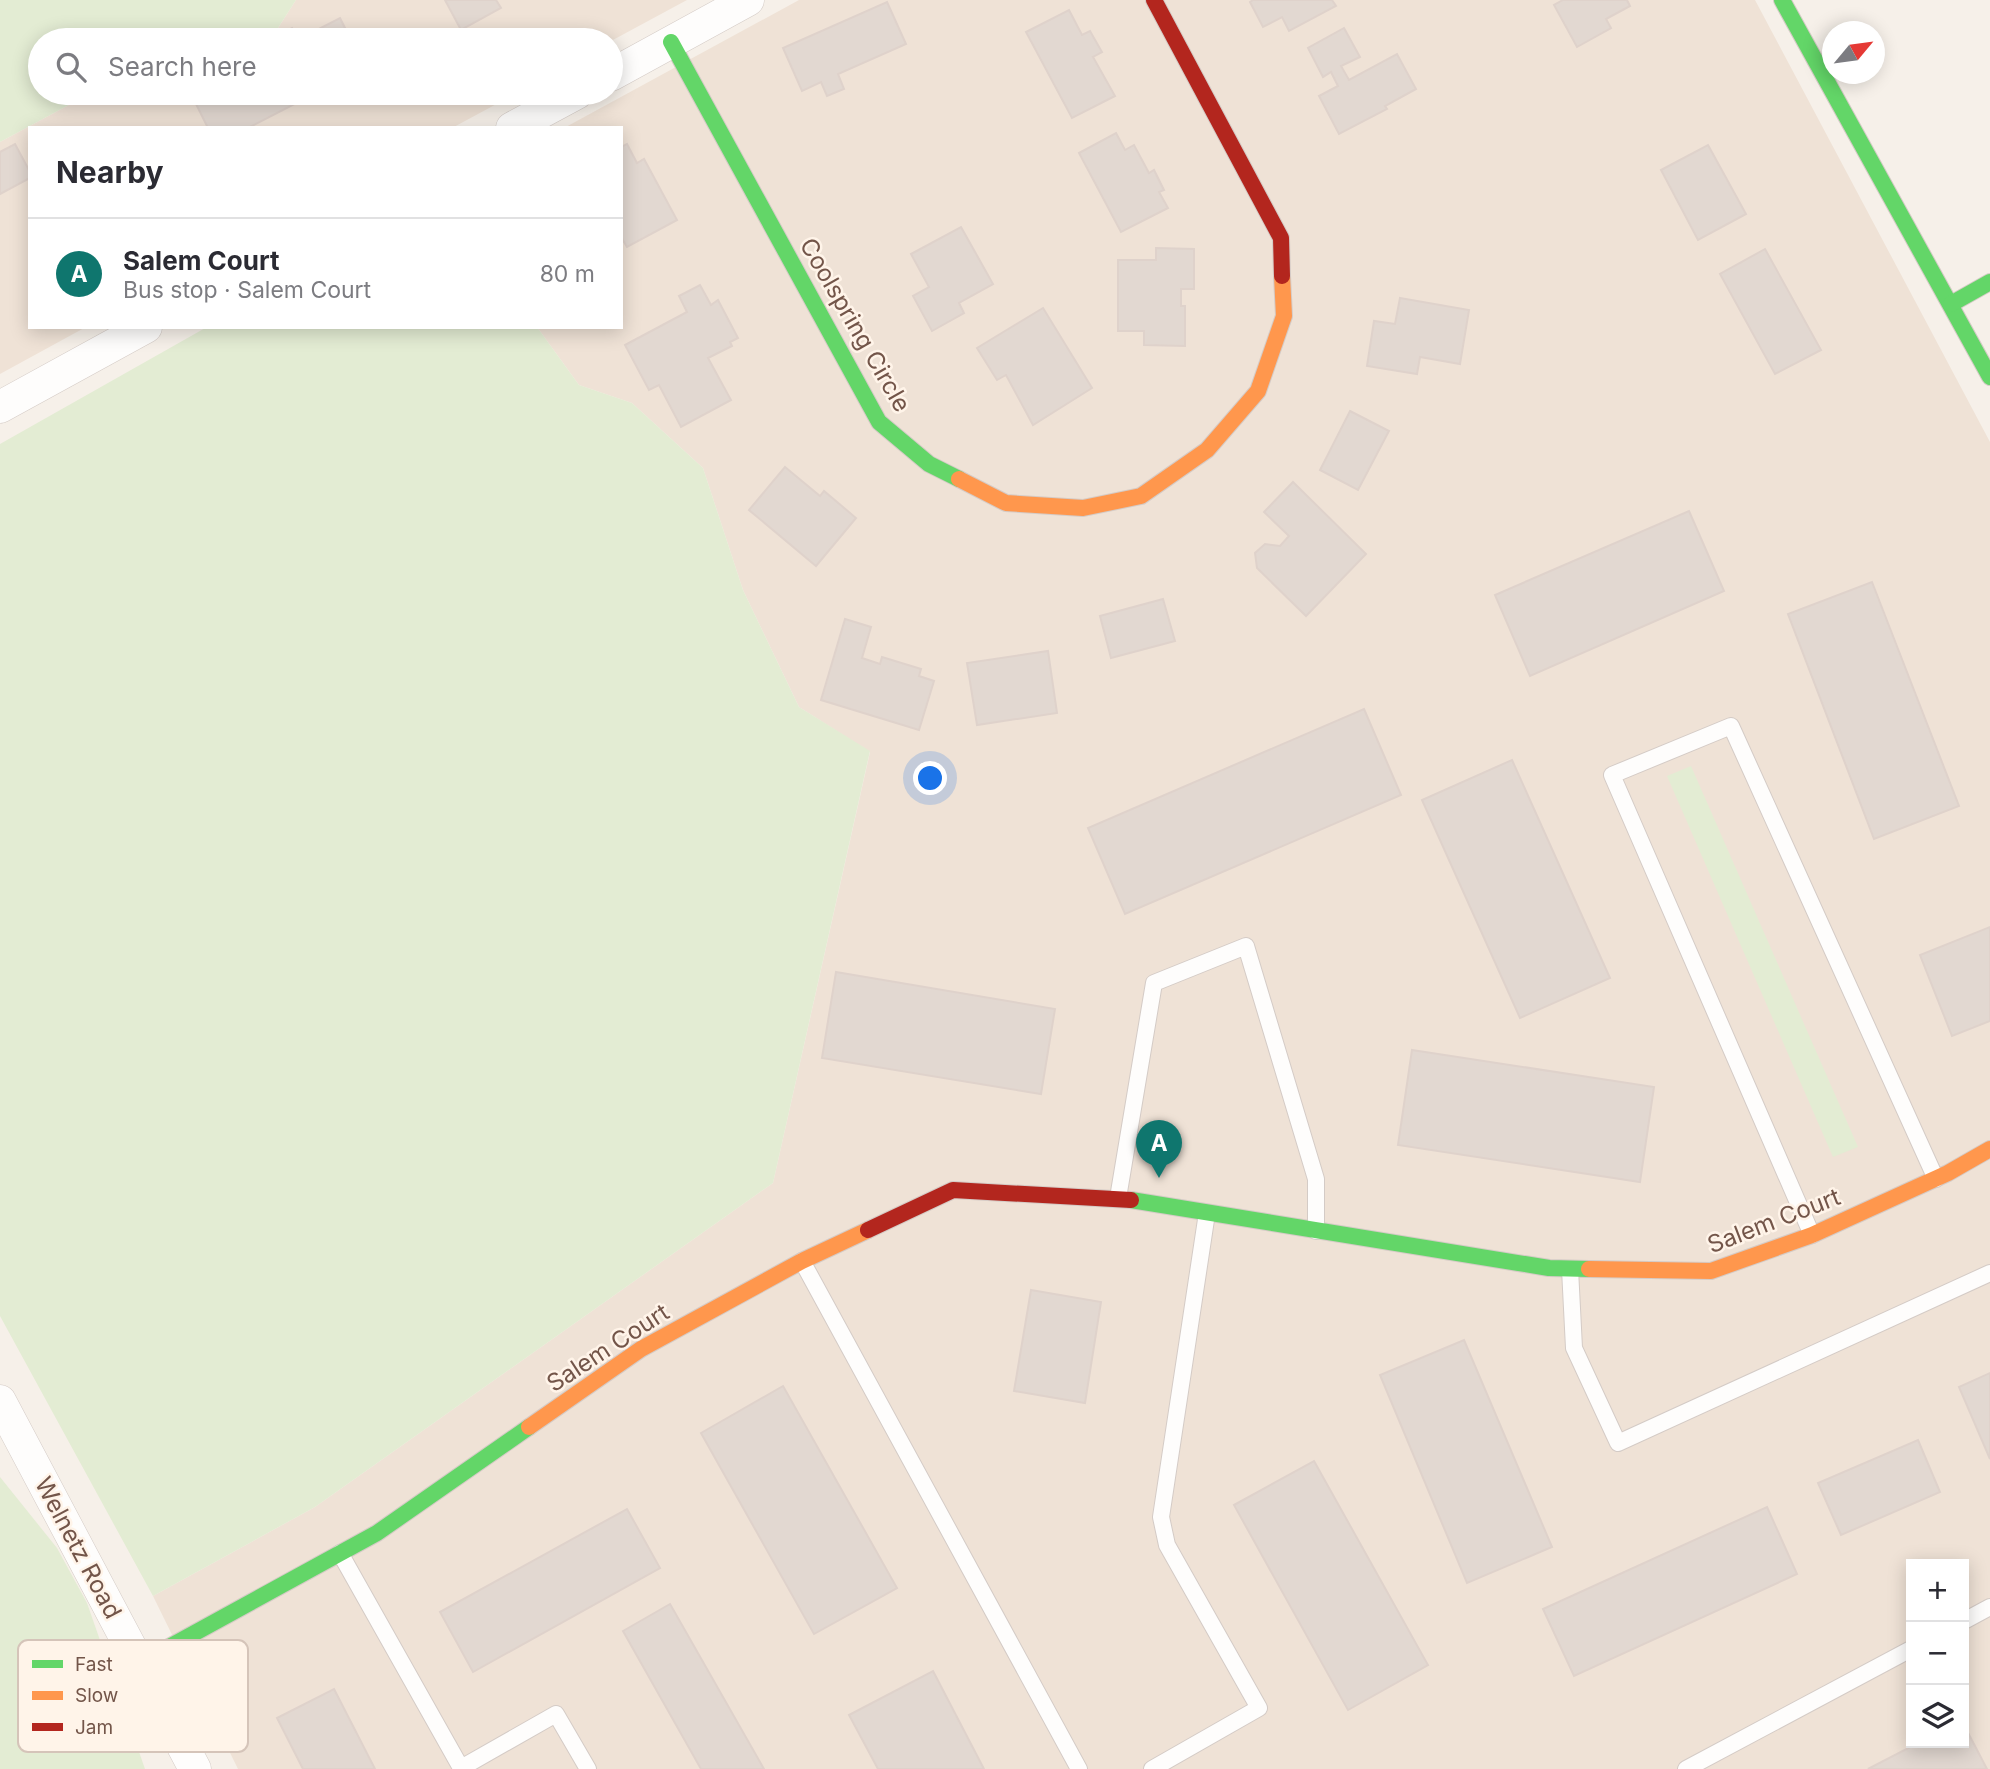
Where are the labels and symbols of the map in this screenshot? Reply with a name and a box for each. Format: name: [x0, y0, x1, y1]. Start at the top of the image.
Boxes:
north arrow: [1822, 21, 1885, 84]
street label: Coolspring Circle: [794, 233, 917, 417]
your location: [913, 761, 947, 795]
pin: A: [1136, 1120, 1182, 1178]
street label: Salem Court: [1703, 1182, 1844, 1259]
street label: Salem Court: [541, 1297, 674, 1398]
street label: Welnetz Road: [29, 1472, 128, 1624]
legend: [18, 1640, 248, 1752]
text: Fast: [75, 1653, 113, 1676]
text: Slow: [75, 1684, 118, 1707]
text: Jam: [75, 1716, 113, 1739]

